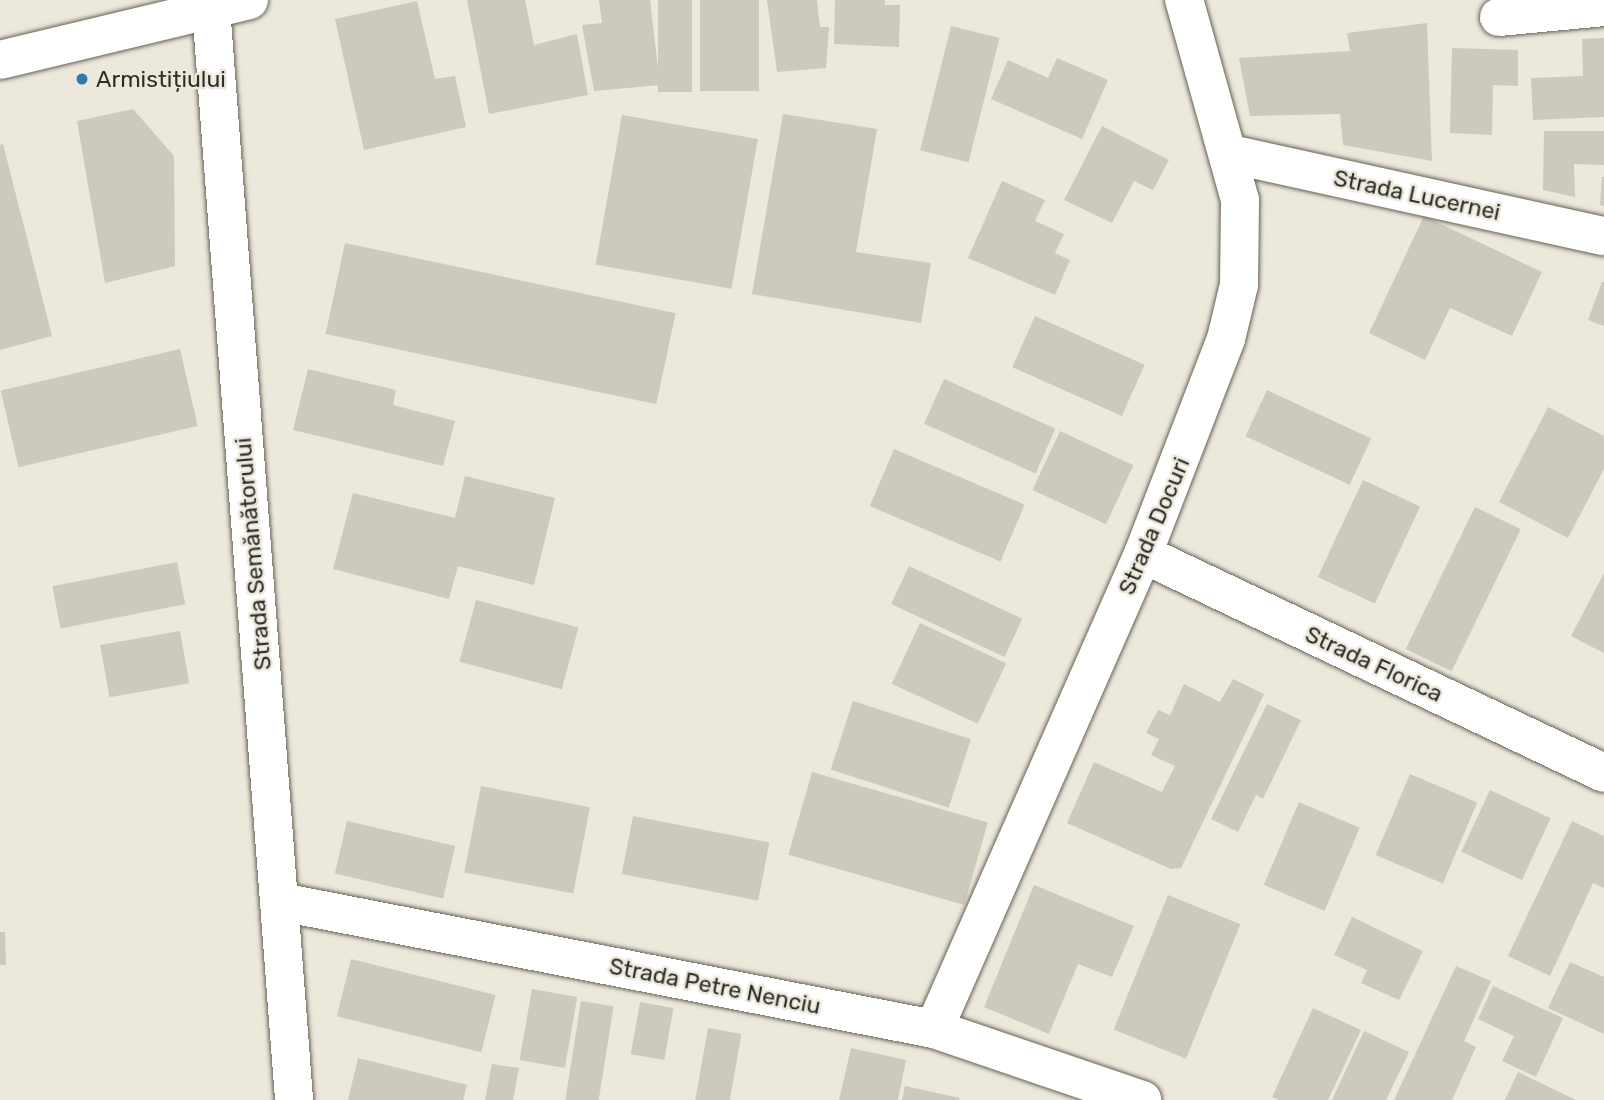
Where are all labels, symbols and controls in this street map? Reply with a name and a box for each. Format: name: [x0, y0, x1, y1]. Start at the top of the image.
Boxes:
place label: Armistițiului: [96, 65, 226, 93]
marker: Armistițiului: [74, 71, 90, 87]
street label: Strada Lucernei: [1331, 164, 1503, 226]
street label: Strada Semănătorului: [229, 437, 277, 671]
street label: Strada Docuri: [1113, 453, 1195, 599]
street label: Strada Florica: [1301, 620, 1447, 708]
street label: Strada Petre Nenciu: [607, 952, 823, 1020]

